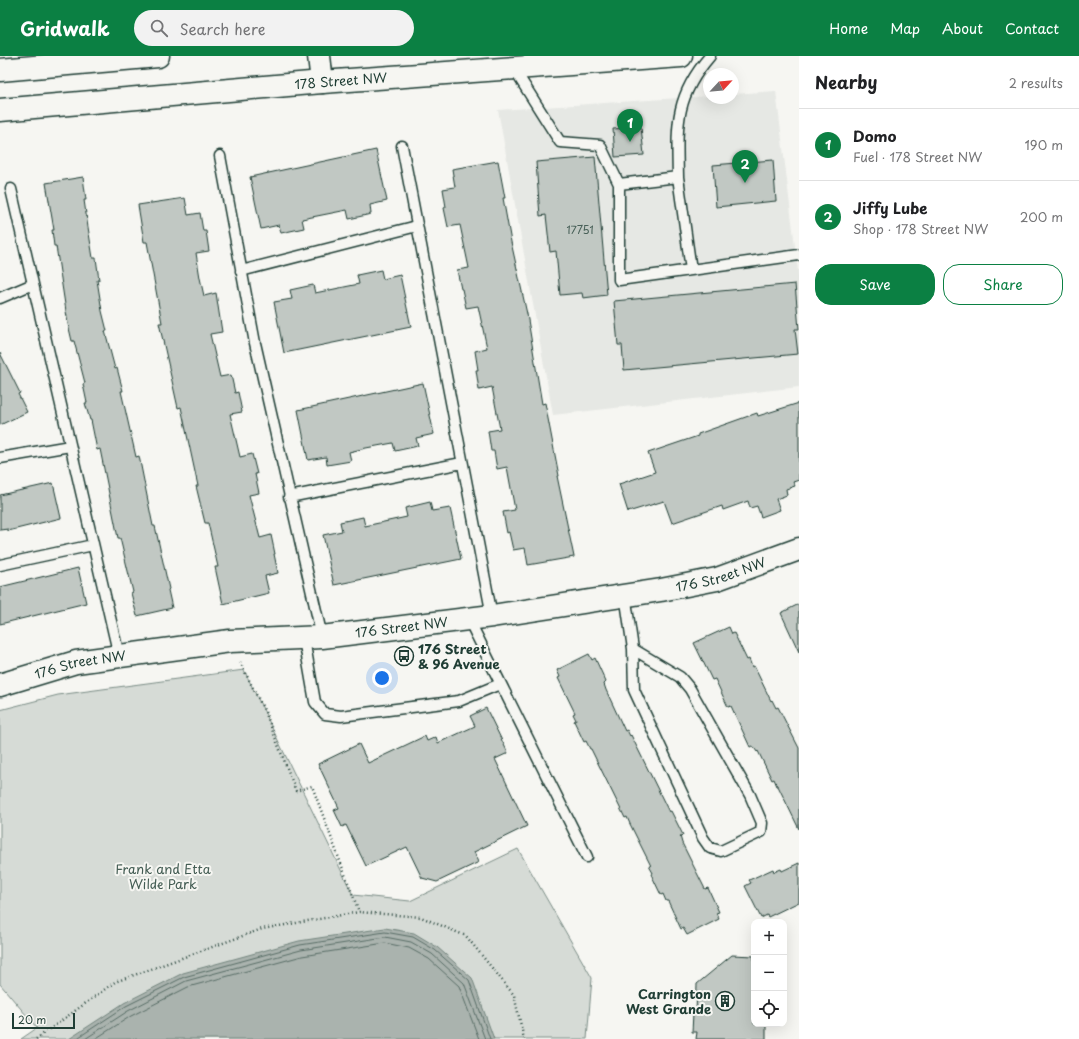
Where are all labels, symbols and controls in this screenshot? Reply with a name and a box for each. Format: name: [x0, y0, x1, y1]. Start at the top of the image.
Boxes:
search box: [134, 10, 414, 46]
text: Gridwalk: [20, 14, 110, 42]
icon: search: [148, 17, 170, 39]
text: Search here: [180, 17, 265, 40]
text: Home: [829, 18, 868, 39]
text: Map: [890, 18, 920, 39]
text: About: [942, 18, 983, 39]
text: Contact: [1005, 18, 1059, 39]
street label: 178 Street NW: [294, 67, 388, 93]
north arrow: [703, 68, 739, 104]
text: Nearby: [815, 69, 877, 95]
text: 2 results: [1009, 73, 1063, 92]
pin: 1: [617, 109, 643, 142]
text: Domo: [853, 124, 896, 147]
text: 1: [825, 135, 831, 154]
text: 190 m: [1024, 135, 1063, 154]
text: Fuel · 178 Street NW: [853, 147, 982, 166]
pin: 2: [732, 150, 758, 183]
text: Jiffy Lube: [853, 196, 928, 219]
text: 2: [823, 207, 833, 226]
text: 200 m: [1020, 207, 1063, 226]
text: Shop · 178 Street NW: [853, 219, 988, 238]
house number: 17751: [566, 221, 594, 238]
button: Save: [815, 264, 935, 305]
button: Share: [943, 264, 1063, 305]
street label: 176 Street NW: [674, 552, 768, 596]
street label: 176 Street NW: [354, 612, 449, 642]
place label: 176 Street & 96 Avenue: [418, 639, 500, 673]
street label: 176 Street NW: [32, 645, 127, 683]
bus stop icon: 176 Street & 96 Avenue: [393, 645, 415, 667]
your location: [372, 668, 392, 688]
park label: Frank and Etta Wilde Park: [115, 859, 212, 893]
map controls: [751, 919, 787, 1027]
button: +: [751, 919, 787, 955]
button: −: [751, 955, 787, 991]
place label: Carrington West Grande: [626, 984, 711, 1018]
building icon: Carrington West Grande: [714, 990, 736, 1012]
button: locate: [751, 991, 787, 1027]
scale bar: [12, 1011, 75, 1030]
text: 20 m: [18, 1011, 46, 1028]

